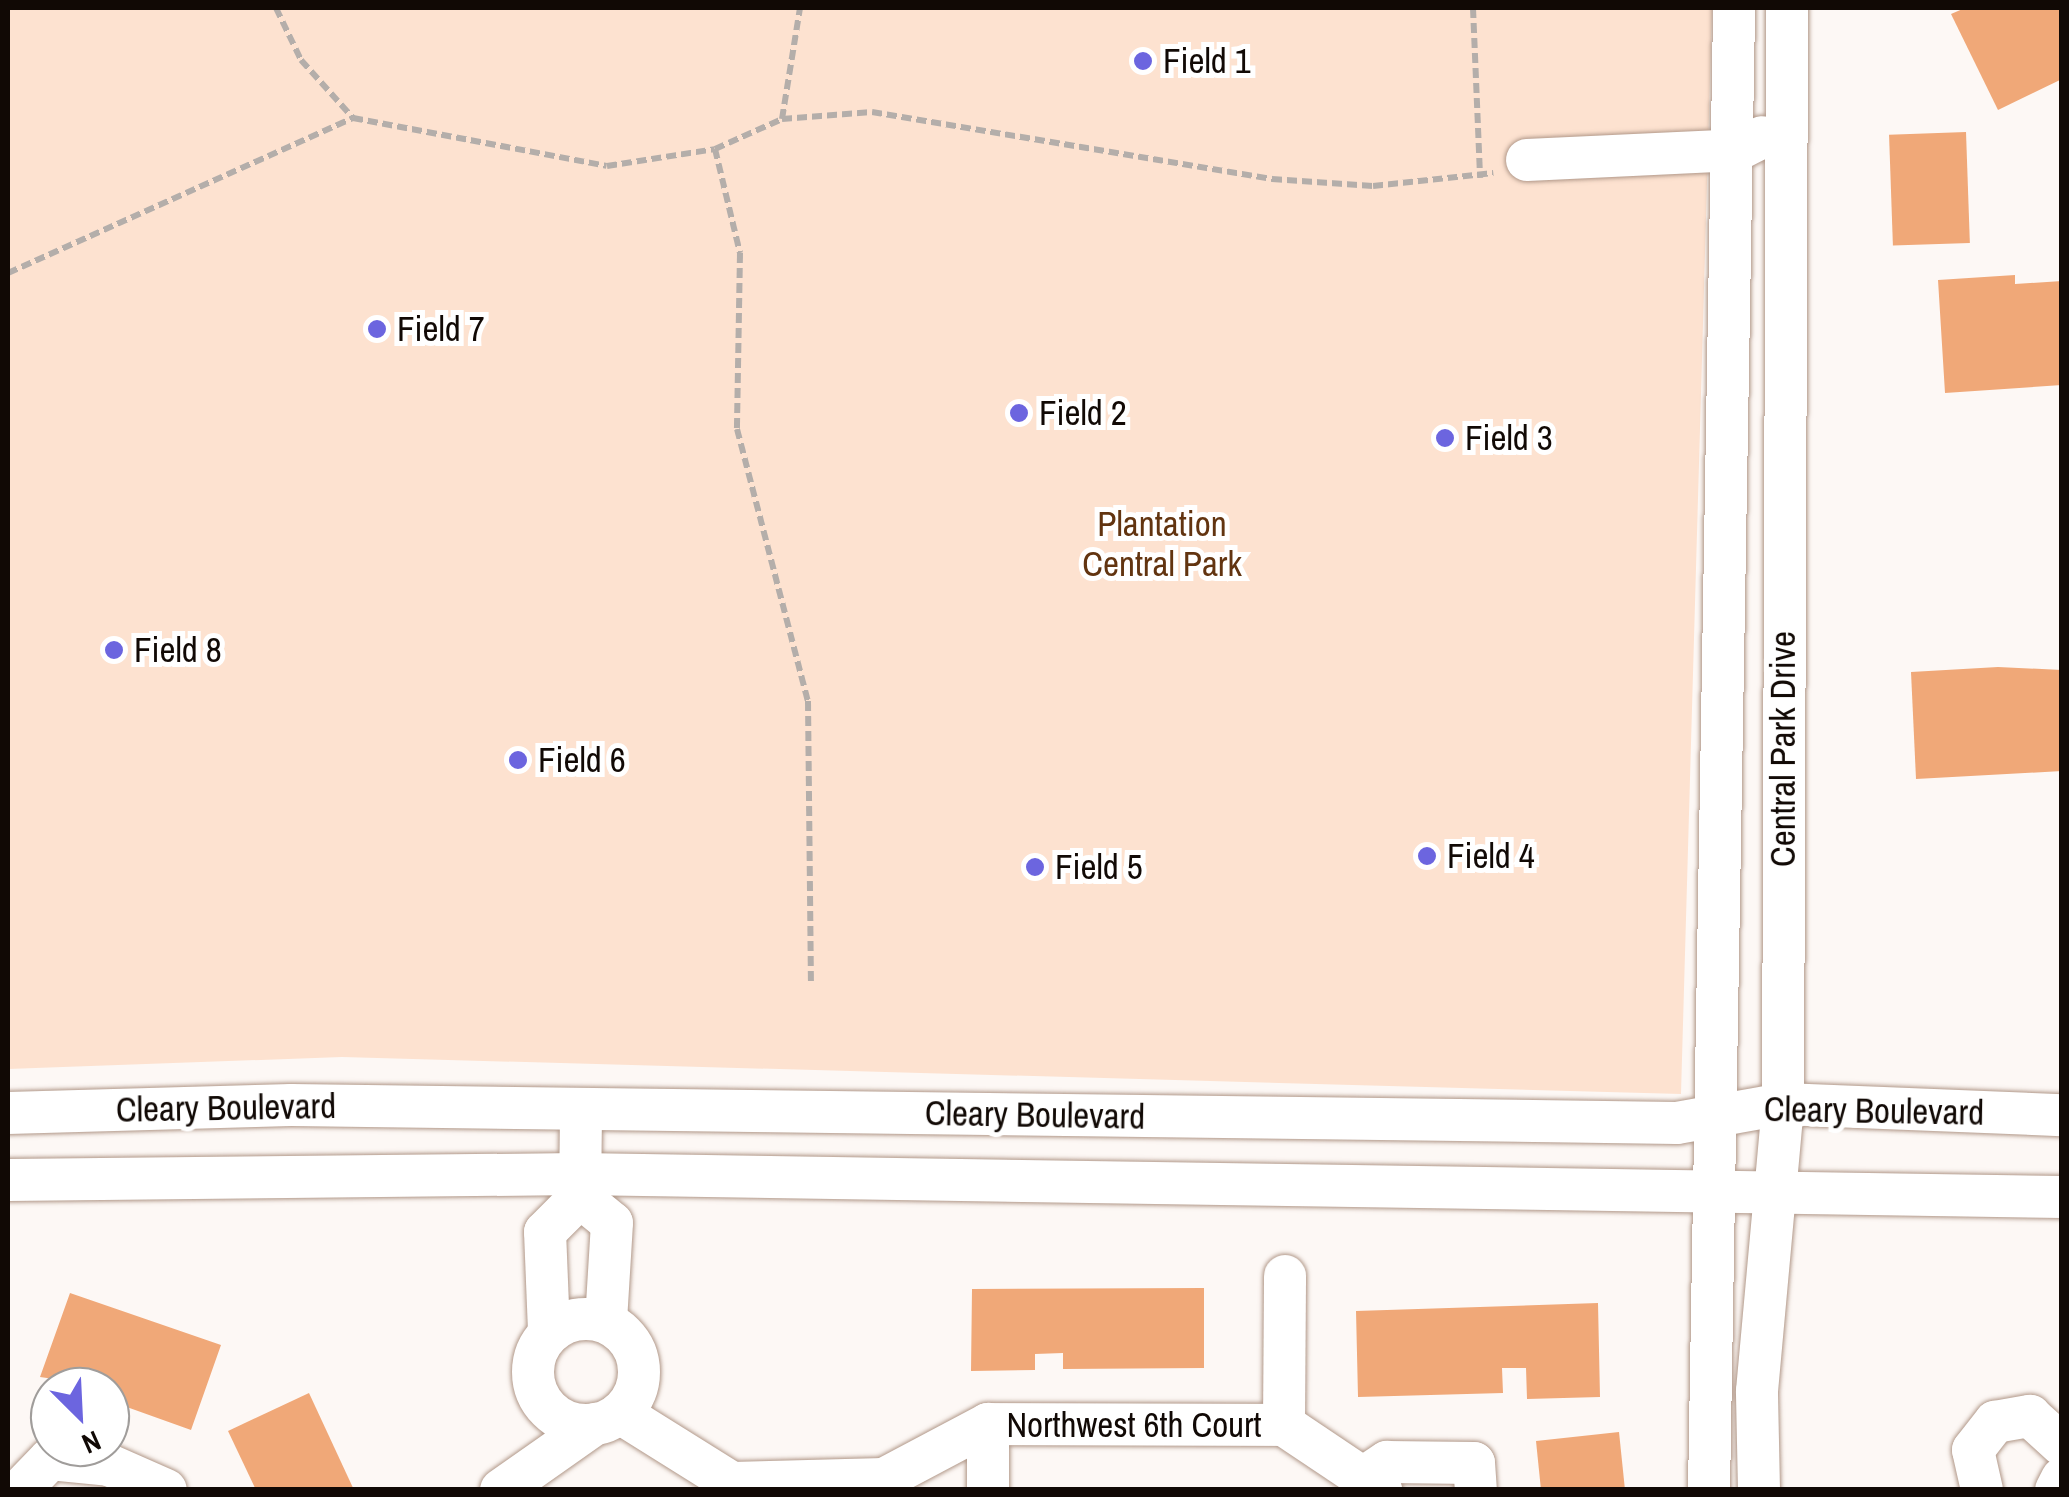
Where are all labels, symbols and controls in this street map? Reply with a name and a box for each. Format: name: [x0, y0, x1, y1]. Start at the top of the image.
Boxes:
place label: Field 1: [1163, 40, 1251, 82]
marker: Field 1: [1132, 50, 1154, 72]
place label: Field 7: [397, 308, 485, 350]
marker: Field 7: [366, 318, 388, 340]
place label: Field 2: [1039, 392, 1127, 434]
marker: Field 2: [1008, 402, 1030, 424]
place label: Field 3: [1465, 417, 1553, 459]
marker: Field 3: [1434, 427, 1456, 449]
park label: Plantation Central Park: [1082, 503, 1242, 585]
place label: Field 8: [134, 629, 222, 671]
street label: Central Park Drive: [1762, 631, 1804, 867]
marker: Field 8: [103, 639, 125, 661]
place label: Field 6: [538, 739, 626, 781]
marker: Field 6: [507, 749, 529, 771]
place label: Field 4: [1447, 835, 1535, 877]
marker: Field 4: [1416, 845, 1438, 867]
place label: Field 5: [1055, 846, 1143, 888]
marker: Field 5: [1024, 856, 1046, 878]
street label: Cleary Boulevard: [116, 1085, 336, 1131]
street label: Cleary Boulevard: [1764, 1088, 1984, 1134]
street label: Cleary Boulevard: [925, 1092, 1145, 1138]
north arrow: [30, 1367, 130, 1467]
street label: Northwest 6th Court: [1006, 1404, 1262, 1446]
text: N: [76, 1422, 107, 1463]

